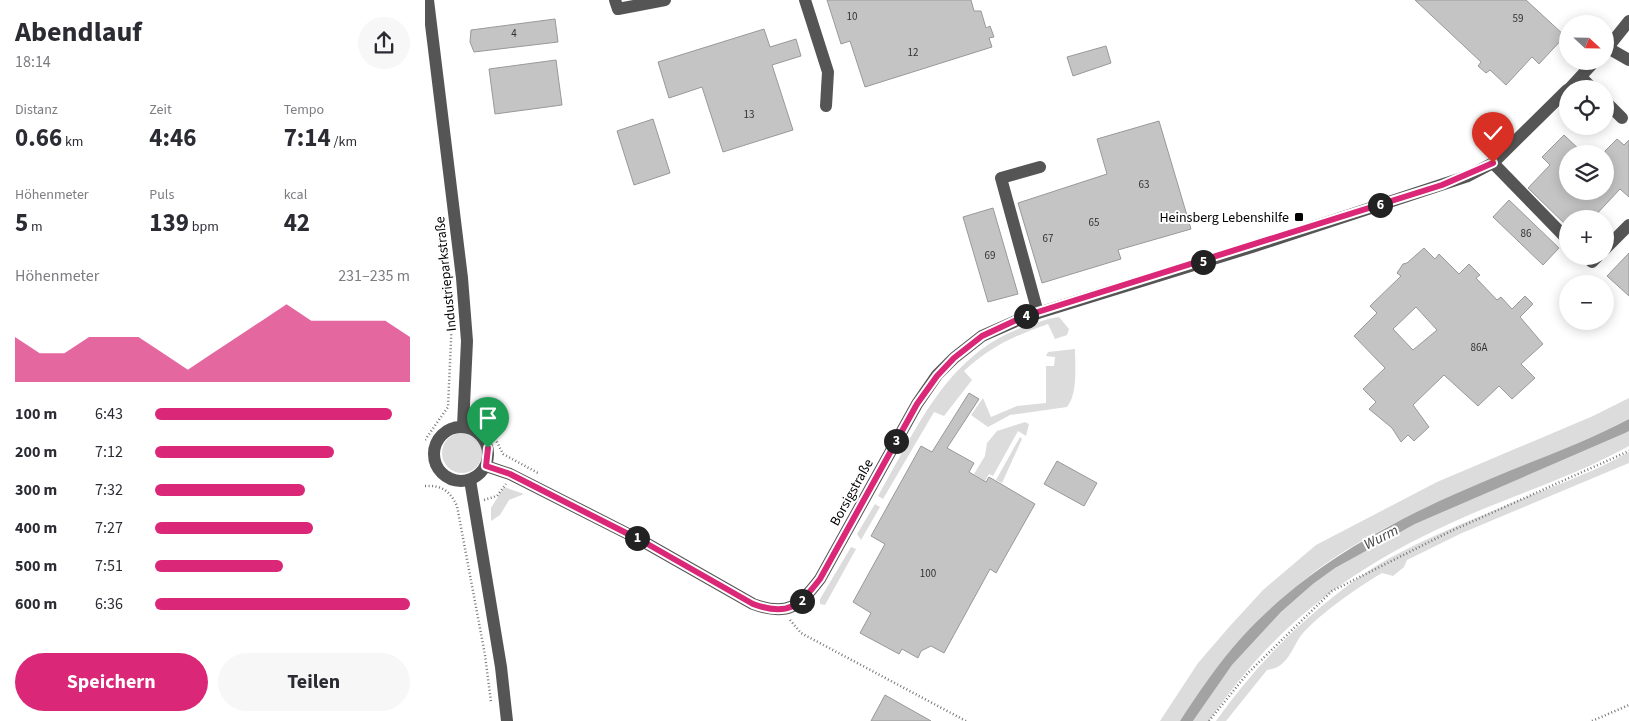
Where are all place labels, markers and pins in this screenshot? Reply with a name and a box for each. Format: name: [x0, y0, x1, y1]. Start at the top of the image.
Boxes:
pin: [1472, 112, 1514, 163]
pin: 6: [1367, 192, 1393, 218]
place label: Heinsberg Lebenshilfe: [1159, 208, 1289, 228]
marker: Heinsberg Lebenshilfe: [1293, 211, 1305, 223]
pin: 5: [1191, 250, 1215, 274]
pin: 4: [1013, 304, 1039, 328]
pin: [467, 397, 509, 448]
pin: 3: [883, 428, 909, 454]
pin: 1: [625, 526, 649, 550]
pin: 2: [789, 588, 815, 614]

